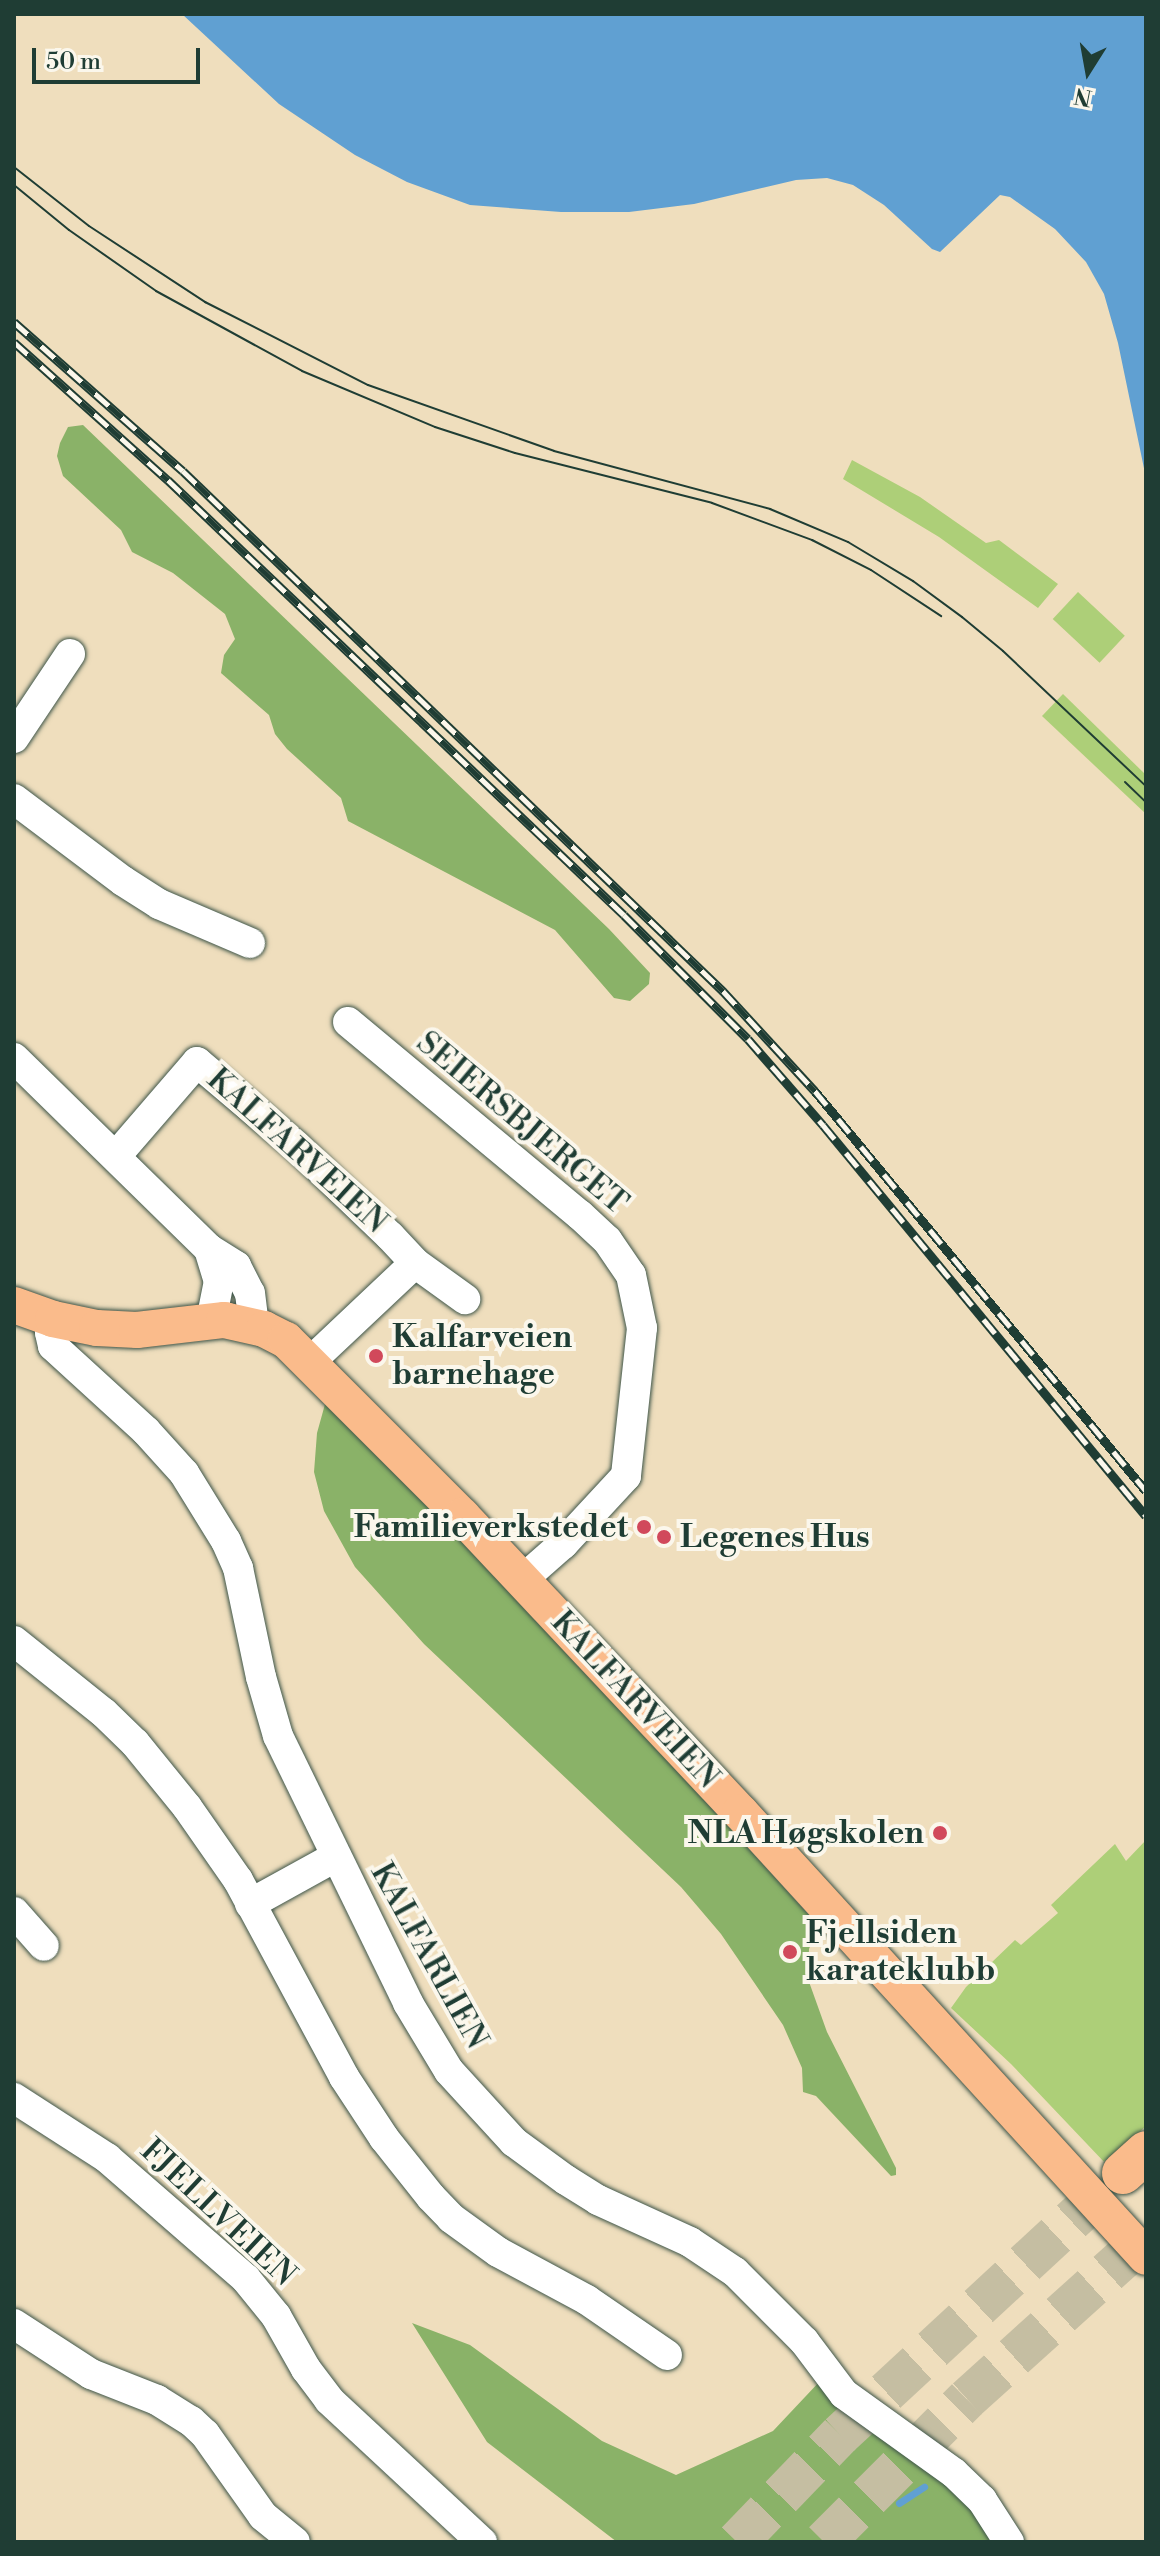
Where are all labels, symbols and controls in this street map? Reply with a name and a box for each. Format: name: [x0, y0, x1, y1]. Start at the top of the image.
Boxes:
scale bar: [36, 32, 204, 82]
north arrow: [1048, 32, 1128, 112]
text: 50 m: [46, 47, 101, 77]
text: N: [1072, 81, 1094, 111]
street label: SEIERSBJERGET: [409, 1024, 635, 1222]
street label: KALFARVEIEN: [199, 1060, 395, 1242]
place label: Kalfarveien barnehage: [392, 1319, 572, 1394]
marker: Kalfarveien barnehage: [367, 1347, 385, 1365]
place label: Familieverkstedet: [354, 1508, 628, 1546]
marker: Familieverkstedet: [635, 1518, 653, 1536]
place label: Legenes Hus: [680, 1518, 870, 1556]
marker: Legenes Hus: [655, 1528, 673, 1546]
street label: KALFARVEIEN: [543, 1603, 727, 1797]
place label: NLA Høgskolen: [687, 1814, 924, 1852]
marker: NLA Høgskolen: [931, 1824, 949, 1842]
street label: KALFARLIEN: [362, 1856, 496, 2056]
place label: Fjellsiden karateklubb: [806, 1915, 995, 1990]
marker: Fjellsiden karateklubb: [781, 1943, 799, 1961]
street label: FJELLVEIEN: [132, 2131, 304, 2295]

